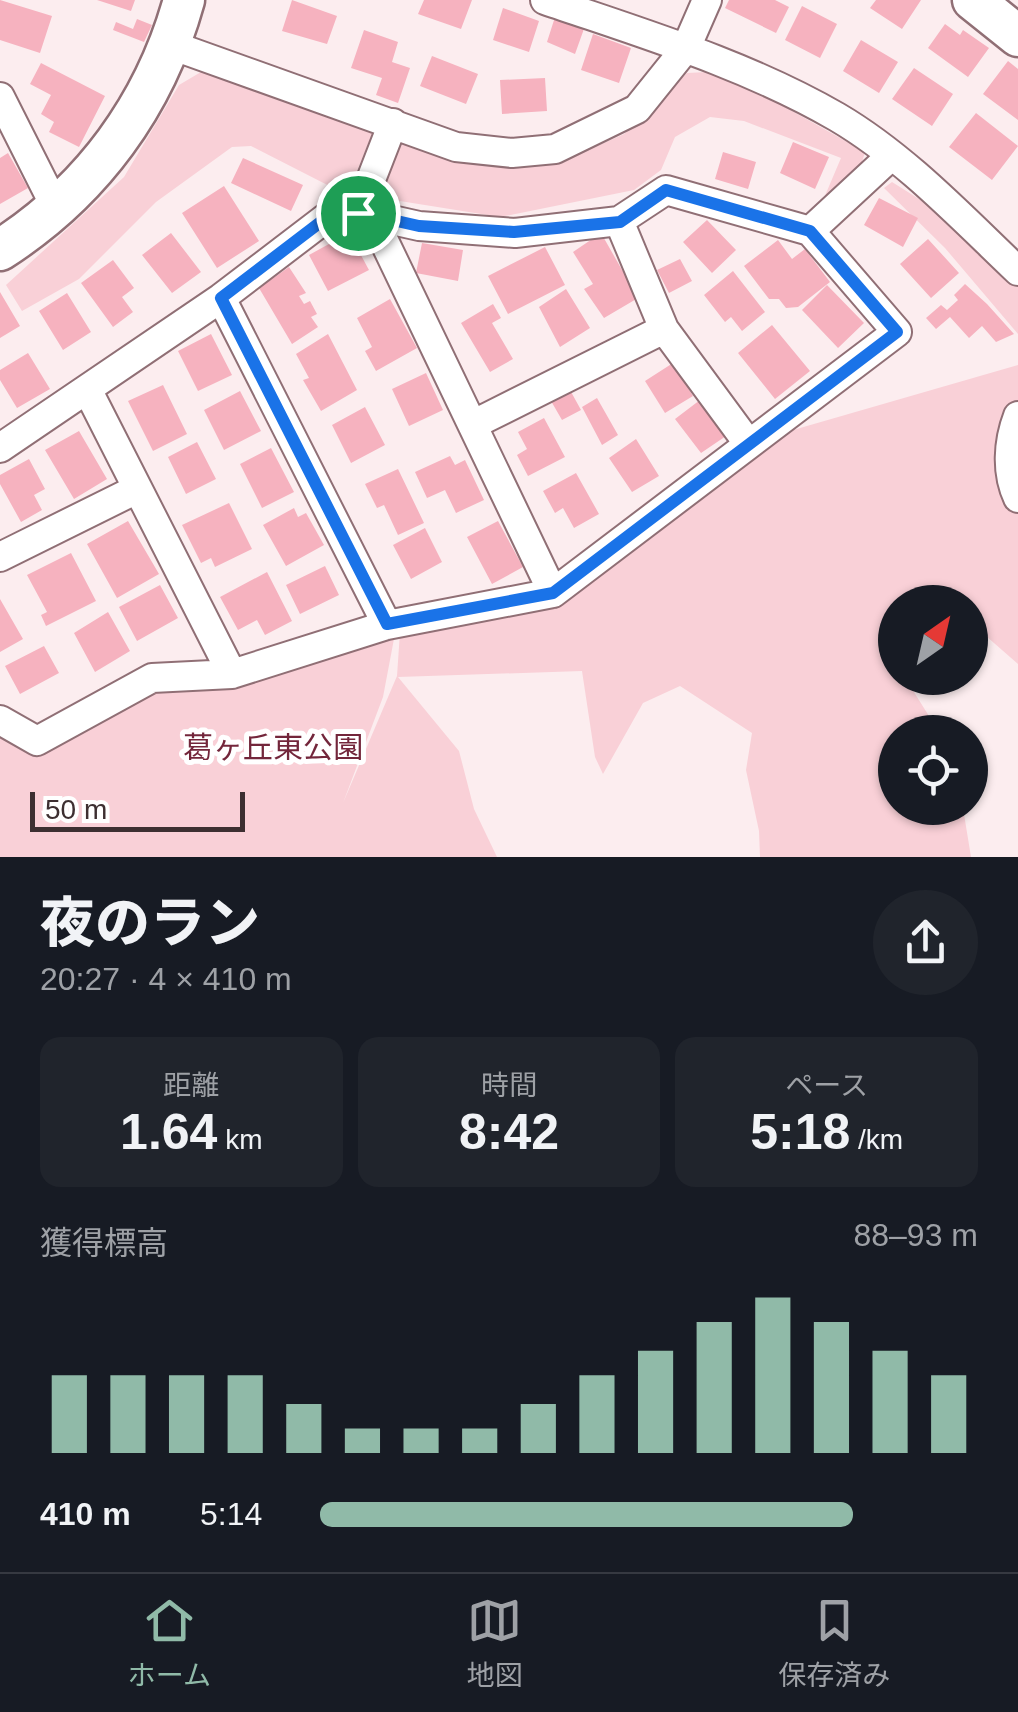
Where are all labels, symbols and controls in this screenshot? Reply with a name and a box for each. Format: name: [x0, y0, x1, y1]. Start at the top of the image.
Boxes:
pin: [316, 171, 401, 256]
icon: arrive: [331, 186, 386, 241]
north arrow: [878, 585, 988, 695]
map controls: [878, 585, 988, 825]
button: locate: [878, 715, 988, 825]
park label: 葛ヶ丘東公園: [183, 731, 363, 764]
scale bar: [30, 787, 245, 831]
text: 50 m: [45, 794, 107, 825]
button: share: [873, 890, 978, 995]
text: 夜のラン: [40, 892, 260, 954]
text: 20:27 · 4 × 410 m: [40, 961, 292, 997]
text: 距離: [163, 1070, 219, 1101]
text: 時間: [481, 1070, 537, 1101]
text: ペース: [785, 1070, 868, 1101]
text: 1.64: [120, 1104, 217, 1160]
text: 8:42: [459, 1104, 559, 1160]
text: 5:18: [750, 1104, 850, 1160]
text: km: [217, 1124, 263, 1155]
text: /km: [850, 1124, 903, 1155]
text: 88–93 m: [853, 1217, 978, 1253]
text: 獲得標高: [40, 1225, 168, 1261]
text: 410 m: [40, 1496, 131, 1532]
text: 5:14: [200, 1496, 262, 1532]
tab: ホーム: [128, 1593, 211, 1693]
tab: 地図: [467, 1593, 523, 1693]
tab: 保存済み: [778, 1593, 890, 1693]

